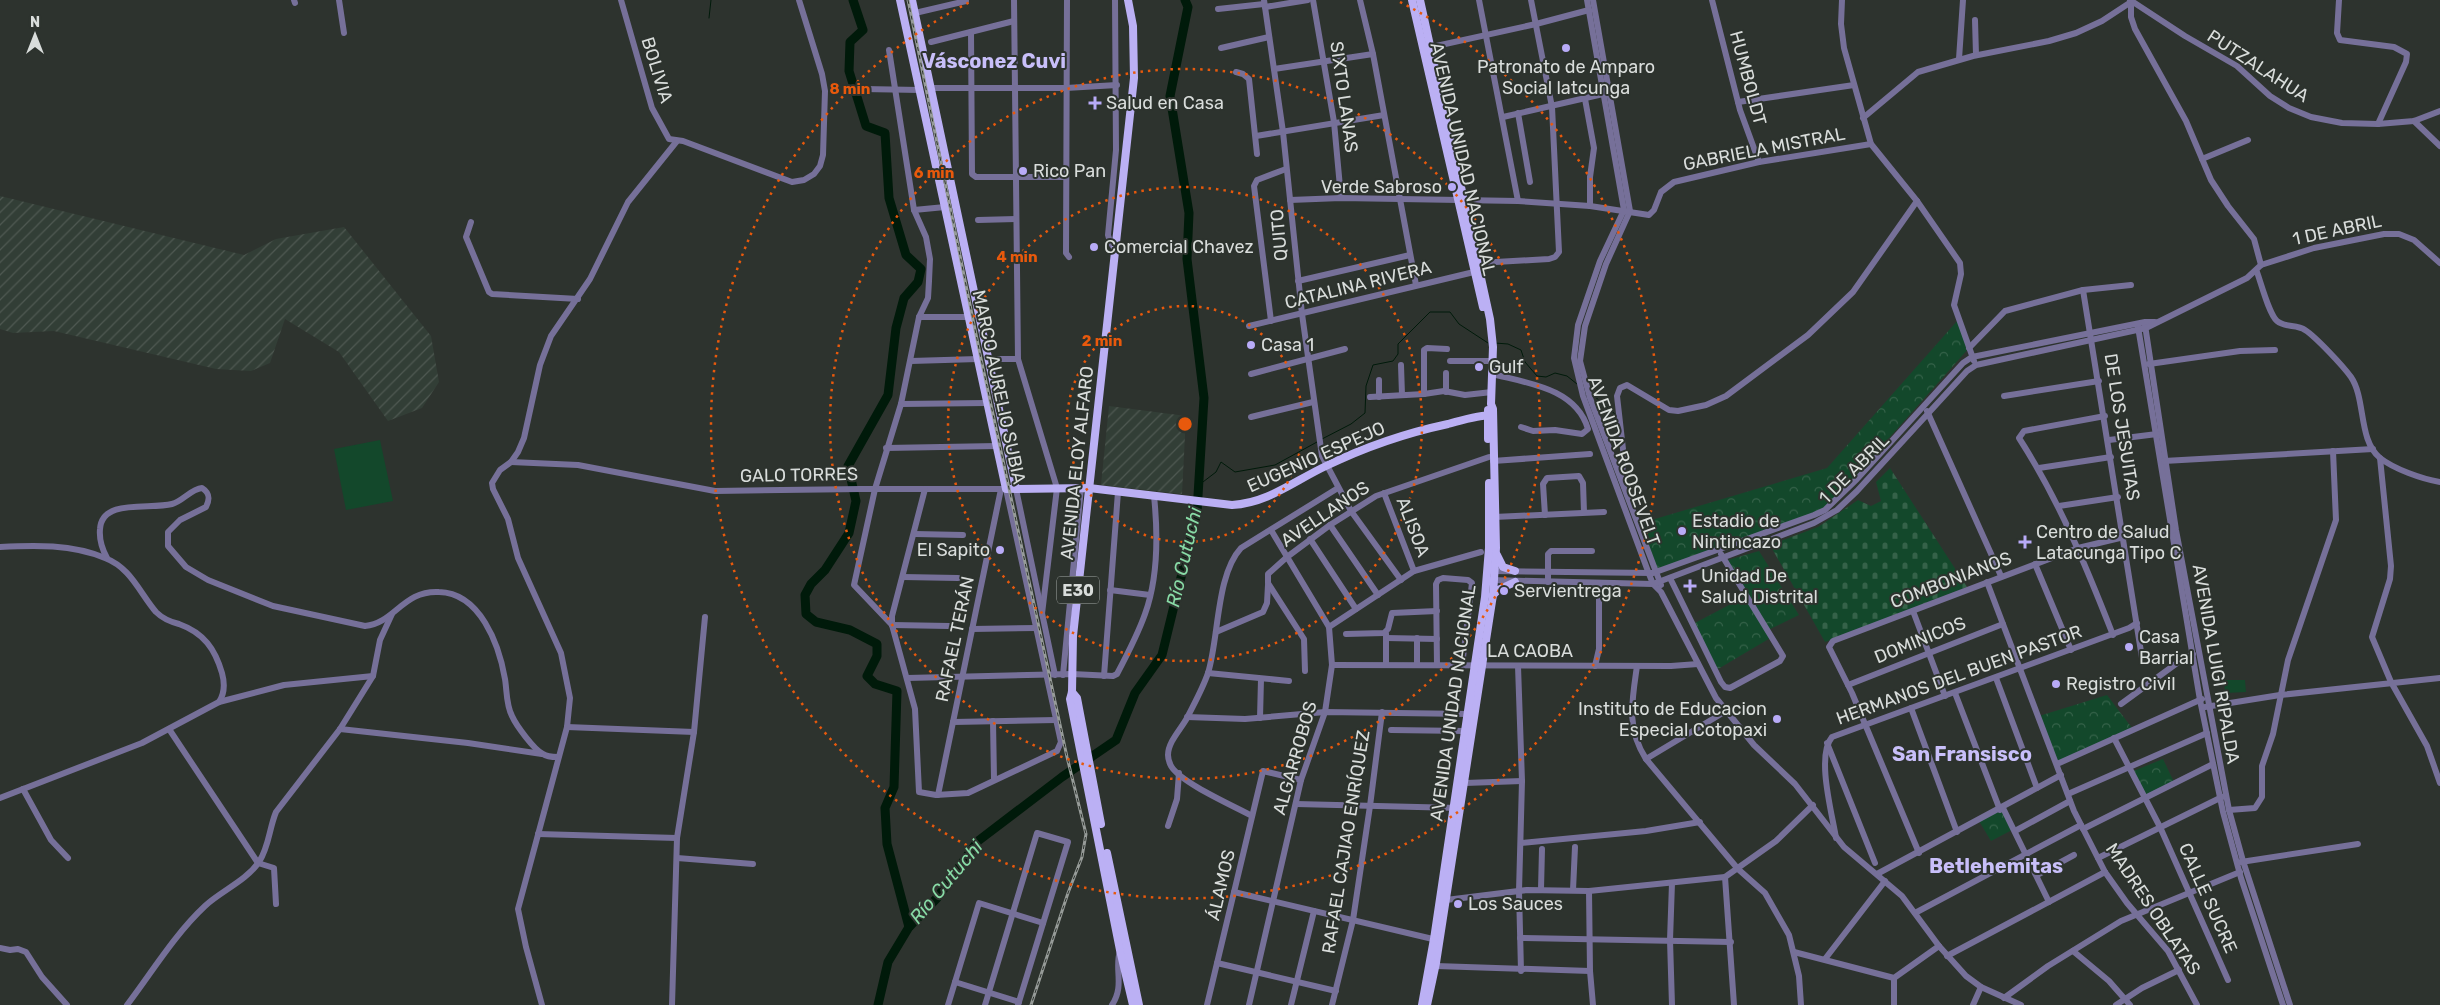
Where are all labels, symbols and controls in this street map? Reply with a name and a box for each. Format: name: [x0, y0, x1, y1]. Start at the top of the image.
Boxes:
north arrow: [10, 10, 60, 60]
text: N: [30, 14, 40, 31]
street label: PUTZALAHUA: [2203, 25, 2313, 107]
street label: HUMBOLDT: [1725, 28, 1771, 128]
street label: BOLIVIA: [637, 34, 677, 106]
street label: SIXTO LANAS: [1325, 40, 1363, 154]
street label: AVENIDA UNIDAD NACIONAL: [1425, 40, 1501, 278]
marker: Patronato de Amparo Social latcunga: [1560, 42, 1572, 54]
district label: Vásconez Cuvi: [922, 49, 1066, 73]
place label: Patronato de Amparo Social latcunga: [1477, 56, 1655, 99]
text: 8 min: [829, 80, 871, 98]
place label: Salud en Casa: [1106, 92, 1224, 114]
marker: Salud en Casa: [1088, 96, 1102, 110]
street label: GABRIELA MISTRAL: [1681, 123, 1847, 175]
place label: Rico Pan: [1033, 160, 1106, 182]
text: 6 min: [914, 164, 954, 182]
marker: Rico Pan: [1017, 165, 1029, 177]
place label: Verde Sabroso: [1321, 176, 1442, 198]
marker: Verde Sabroso: [1446, 181, 1458, 193]
street label: QUITO: [1266, 208, 1292, 262]
street label: 1 DE ABRIL: [2291, 210, 2383, 250]
place label: Comercial Chavez: [1104, 236, 1254, 258]
marker: Comercial Chavez: [1088, 241, 1100, 253]
text: 4 min: [996, 248, 1038, 266]
street label: CATALINA RIVERA: [1282, 256, 1434, 314]
street label: MARCO AURELIO SUBIA: [968, 288, 1030, 486]
text: 2 min: [1082, 332, 1122, 350]
place label: Casa 1: [1261, 334, 1314, 356]
marker: Casa 1: [1245, 339, 1257, 351]
street label: DE LOS JESUITAS: [2100, 352, 2144, 502]
place label: Gulf: [1489, 356, 1523, 378]
marker: Gulf: [1473, 361, 1485, 373]
street label: AVENIDA ELOY ALFARO: [1056, 365, 1098, 561]
street label: AVENIDA ROOSEVELT: [1583, 373, 1665, 549]
centre of rings: [1176, 415, 1194, 433]
street label: EUGENIO ESPEJO: [1244, 417, 1388, 497]
street label: 1 DE ABRIL: [1814, 429, 1894, 509]
street label: GALO TORRES: [740, 463, 858, 487]
street label: AVELLANOS: [1277, 476, 1373, 552]
street label: ALISOA: [1392, 494, 1434, 560]
water label: Río Cutuchi: [1161, 504, 1207, 609]
place label: Estadio de Nintincazo: [1692, 510, 1781, 553]
place label: Centro de Salud Latacunga Tipo C: [2036, 521, 2181, 564]
marker: Estadio de Nintincazo: [1676, 525, 1688, 537]
marker: Centro de Salud Latacunga Tipo C: [2018, 535, 2032, 549]
place label: El Sapito: [917, 539, 990, 561]
marker: El Sapito: [994, 544, 1006, 556]
street label: COMBONIANOS: [1887, 547, 2015, 613]
street label: AVENIDA LUIGI RIPALDA: [2188, 562, 2244, 766]
place label: Unidad De Salud Distrital: [1701, 565, 1818, 608]
street label: RAFAEL TERÁN: [931, 574, 979, 704]
road number: E30: [1057, 576, 1099, 604]
marker: Unidad De Salud Distrital: [1683, 579, 1697, 593]
place label: Servientrega: [1514, 580, 1622, 602]
street label: AVENIDA UNIDAD NACIONAL: [1425, 583, 1481, 823]
marker: Servientrega: [1498, 585, 1510, 597]
street label: DOMINICOS: [1871, 612, 1969, 668]
street label: HERMANOS DEL BUEN PASTOR: [1833, 620, 2085, 730]
place label: Casa Barrial: [2139, 626, 2193, 669]
street label: LA CAOBA: [1487, 640, 1573, 662]
marker: Casa Barrial: [2123, 641, 2135, 653]
place label: Registro Civil: [2066, 673, 2176, 695]
marker: Registro Civil: [2050, 678, 2062, 690]
place label: Instituto de Educacion Especial Cotopaxi: [1578, 698, 1767, 741]
street label: ALGARROBOS: [1268, 699, 1322, 817]
marker: Instituto de Educacion Especial Cotopaxi: [1771, 713, 1783, 725]
street label: RAFAEL CAJIAO ENRÍQUEZ: [1317, 729, 1375, 955]
district label: San Fransisco: [1892, 742, 2032, 766]
water label: Río Cutuchi: [904, 835, 988, 929]
street label: MADRES OBLATAS: [2101, 839, 2205, 979]
street label: CALLE SUCRE: [2174, 840, 2242, 956]
street label: ÁLAMOS: [1202, 847, 1240, 923]
district label: Betlehemitas: [1929, 854, 2063, 878]
place label: Los Sauces: [1468, 893, 1563, 915]
marker: Los Sauces: [1452, 898, 1464, 910]

